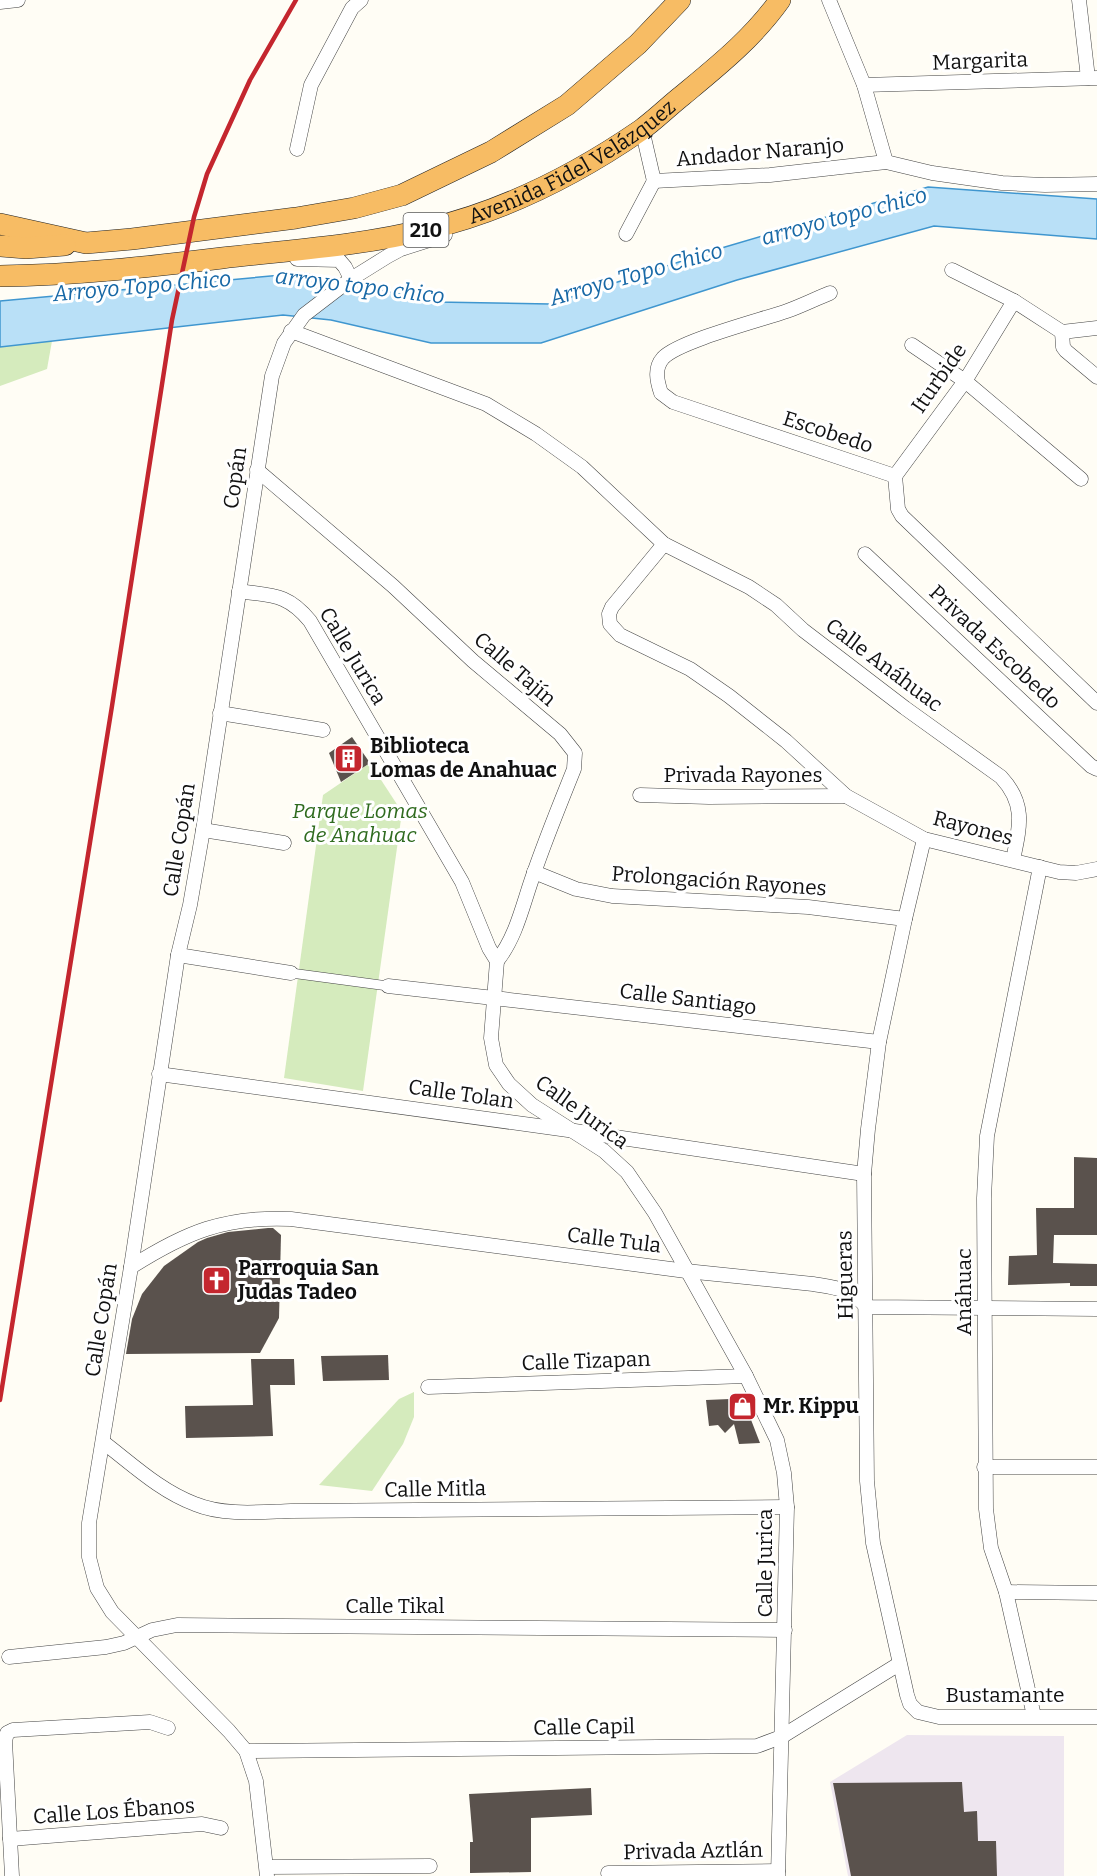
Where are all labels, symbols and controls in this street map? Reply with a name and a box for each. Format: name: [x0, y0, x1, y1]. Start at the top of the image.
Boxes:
street label: Margarita: [932, 46, 1029, 76]
street label: Avenida Fidel Velázquez: [465, 94, 681, 230]
street label: Andador Naranjo: [675, 132, 845, 172]
water label: arroyo topo chico: [758, 181, 930, 251]
road number: 210: [404, 213, 448, 247]
water label: Arroyo Topo Chico: [545, 236, 726, 312]
water label: arroyo topo chico: [274, 262, 446, 310]
water label: Arroyo Topo Chico: [51, 265, 232, 307]
street label: Iturbide: [906, 338, 972, 418]
street label: Escobedo: [780, 405, 876, 459]
street label: Copán: [218, 445, 252, 511]
street label: Privada Escobedo: [924, 579, 1066, 715]
street label: Calle Jurica: [314, 602, 393, 710]
street label: Calle Anáhuac: [820, 612, 948, 718]
street label: Calle Tajín: [469, 626, 561, 712]
place label: Biblioteca Lomas de Anahuac: [370, 733, 557, 783]
building icon: Biblioteca Lomas de Anahuac: [333, 742, 365, 774]
street label: Privada Rayones: [663, 762, 823, 788]
street label: Calle Copán: [157, 781, 201, 899]
park label: Parque Lomas de Anahuac: [292, 798, 428, 848]
street label: Rayones: [930, 805, 1016, 851]
street label: Prolongación Rayones: [610, 861, 828, 901]
street label: Calle Santiago: [618, 978, 758, 1020]
street label: Calle Jurica: [530, 1069, 634, 1155]
street label: Calle Tolan: [407, 1074, 515, 1114]
street label: Calle Tula: [566, 1221, 663, 1259]
street label: Higueras: [831, 1230, 859, 1320]
street label: Anáhuac: [951, 1248, 977, 1336]
place label: Parroquia San Judas Tadeo: [237, 1255, 379, 1305]
street label: Calle Copán: [79, 1261, 123, 1379]
church icon: Parroquia San Judas Tadeo: [201, 1264, 233, 1296]
street label: Calle Tizapan: [521, 1346, 651, 1376]
shop icon: Mr. Kippu: [726, 1390, 758, 1422]
place label: Mr. Kippu: [763, 1393, 859, 1419]
street label: Calle Mitla: [384, 1475, 487, 1503]
street label: Calle Jurica: [752, 1508, 778, 1618]
street label: Calle Tikal: [345, 1593, 445, 1619]
street label: Bustamante: [946, 1682, 1064, 1708]
street label: Calle Capil: [533, 1713, 635, 1741]
street label: Calle Los Ébanos: [32, 1792, 196, 1830]
street label: Privada Aztlán: [623, 1837, 763, 1865]

